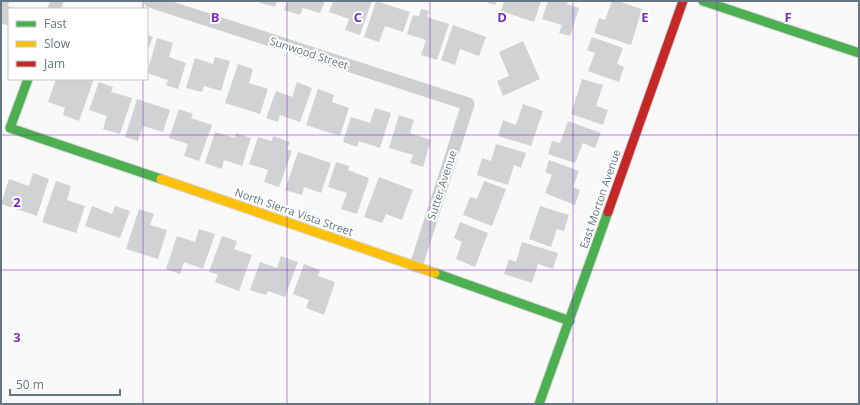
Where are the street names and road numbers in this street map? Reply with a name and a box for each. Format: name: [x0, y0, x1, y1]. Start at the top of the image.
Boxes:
street label: Sunwood Street: [268, 33, 350, 72]
street label: East Morton Avenue: [576, 147, 623, 250]
street label: Sutter Avenue: [423, 148, 460, 222]
street label: North Sierra Vista Street: [233, 184, 355, 239]

